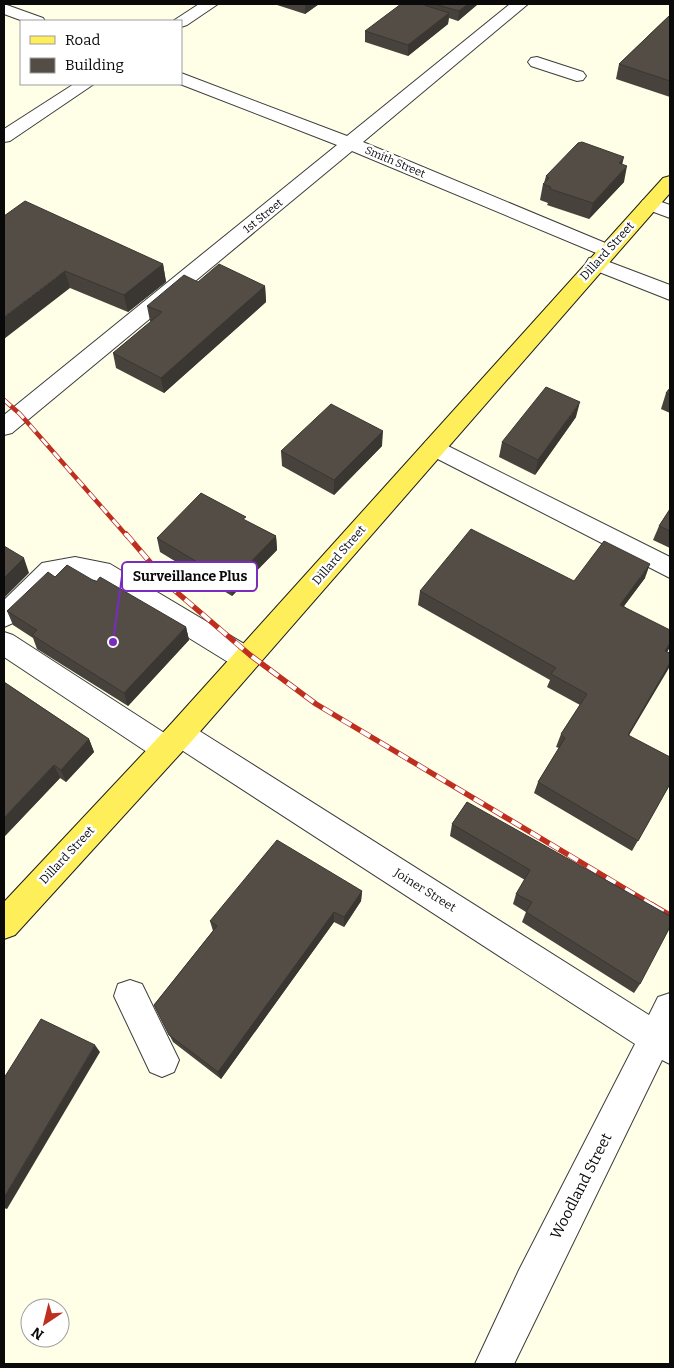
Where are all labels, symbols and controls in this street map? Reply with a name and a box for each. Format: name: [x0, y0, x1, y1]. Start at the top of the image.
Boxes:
legend: [20, 20, 182, 85]
text: Road: [65, 31, 100, 49]
text: Building: [65, 56, 124, 74]
street label: Smith Street: [363, 144, 427, 180]
street label: 1st Street: [241, 196, 285, 236]
street label: Dillard Street: [577, 218, 637, 283]
street label: Dillard Street: [310, 522, 369, 587]
callout: Surveillance Plus: [122, 562, 257, 591]
text: Surveillance Plus: [133, 568, 247, 585]
street label: Dillard Street: [37, 823, 98, 887]
street label: Joiner Street: [391, 865, 459, 915]
street label: Woodland Street: [547, 1130, 616, 1242]
north arrow: [20, 1298, 70, 1348]
text: N: [28, 1323, 47, 1343]

